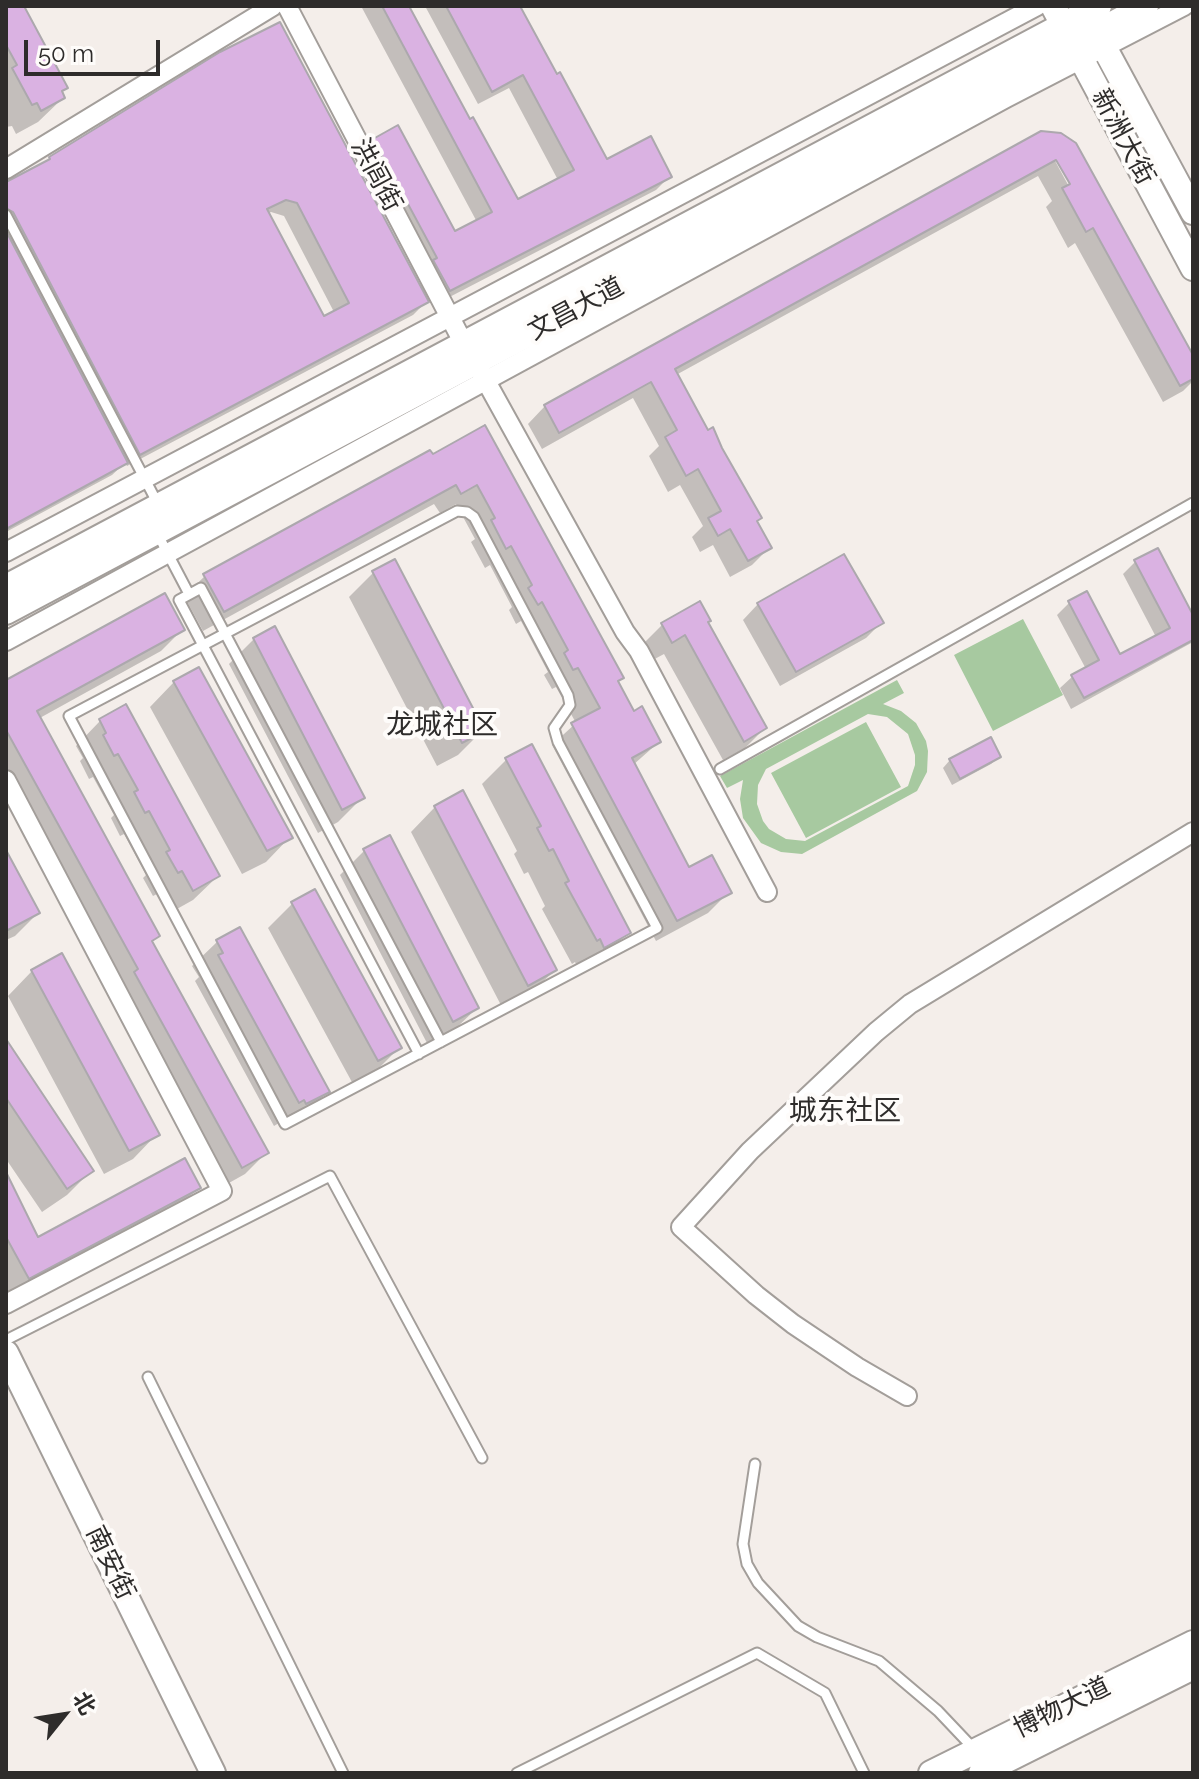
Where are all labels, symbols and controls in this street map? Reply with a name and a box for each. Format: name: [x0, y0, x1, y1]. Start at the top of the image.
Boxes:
scale bar: [28, 24, 164, 74]
text: 50 m: [38, 39, 94, 68]
street label: 新洲大街: [1085, 84, 1161, 190]
street label: 洪闾街: [344, 133, 408, 217]
street label: 文昌大道: [523, 271, 629, 347]
district label: 龙城社区: [386, 709, 498, 743]
district label: 城东社区: [789, 1095, 901, 1129]
street label: 南安街: [79, 1521, 141, 1605]
street label: 博物大道: [1008, 1671, 1116, 1745]
north arrow: [24, 1675, 104, 1755]
text: 北: [68, 1687, 102, 1719]

